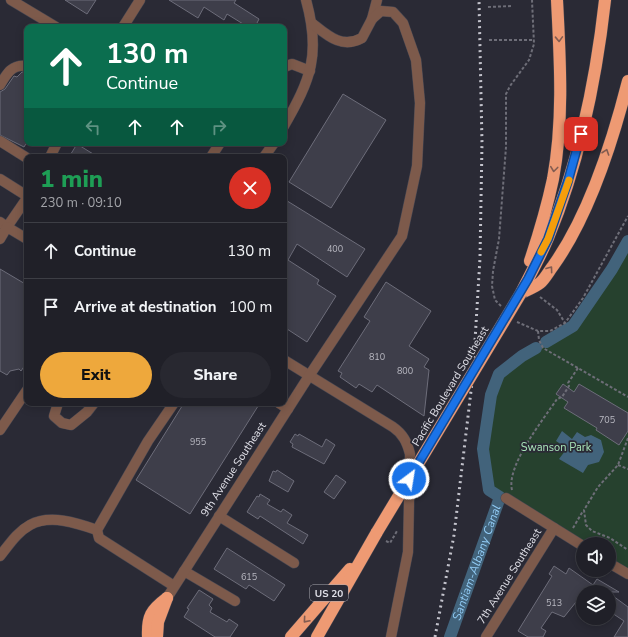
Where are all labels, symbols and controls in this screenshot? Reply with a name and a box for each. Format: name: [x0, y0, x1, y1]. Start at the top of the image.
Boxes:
text: 130 m: [106, 35, 189, 73]
one-way arrow: [554, 36, 563, 42]
icon: ahead: [40, 40, 92, 92]
text: Continue: [106, 71, 178, 95]
icon: left: [82, 116, 104, 138]
icon: ahead: [124, 116, 146, 138]
icon: ahead: [166, 116, 188, 138]
icon: right: [208, 116, 230, 138]
pin: [564, 117, 598, 151]
icon: arrive: [570, 123, 592, 145]
one-way arrow: [601, 148, 610, 155]
text: 1 min: [40, 163, 103, 195]
one-way arrow: [550, 166, 559, 172]
button: close: [229, 167, 271, 209]
text: 230 m · 09:10: [40, 194, 122, 212]
icon: ahead: [40, 240, 62, 262]
text: Continue: [74, 241, 136, 261]
text: 130 m: [227, 241, 271, 261]
house number: 400: [327, 243, 343, 255]
one-way arrow: [546, 266, 553, 273]
icon: arrive: [40, 296, 62, 318]
text: Arrive at destination: [74, 297, 217, 317]
text: 100 m: [229, 297, 272, 317]
street label: Pacific Boulevard Southeast: [409, 323, 492, 449]
house number: 810: [369, 351, 385, 363]
button: Exit: [40, 352, 152, 398]
button: Share: [160, 352, 271, 398]
house number: 800: [397, 365, 413, 377]
house number: 705: [599, 414, 615, 426]
street label: 9th Avenue Southeast: [197, 419, 270, 519]
house number: 955: [190, 436, 206, 448]
park label: Swanson Park: [521, 440, 592, 455]
position arrow: [388, 458, 430, 500]
water label: Santiam-Albany Canal: [449, 502, 505, 623]
street label: 7th Avenue Southeast: [474, 526, 545, 627]
map controls: [576, 537, 616, 625]
button: sound: [576, 537, 616, 577]
house number: 615: [241, 571, 257, 583]
road number: US 20: [310, 585, 348, 601]
button: layers: [576, 585, 616, 625]
house number: 513: [546, 597, 562, 609]
one-way arrow: [304, 616, 311, 623]

